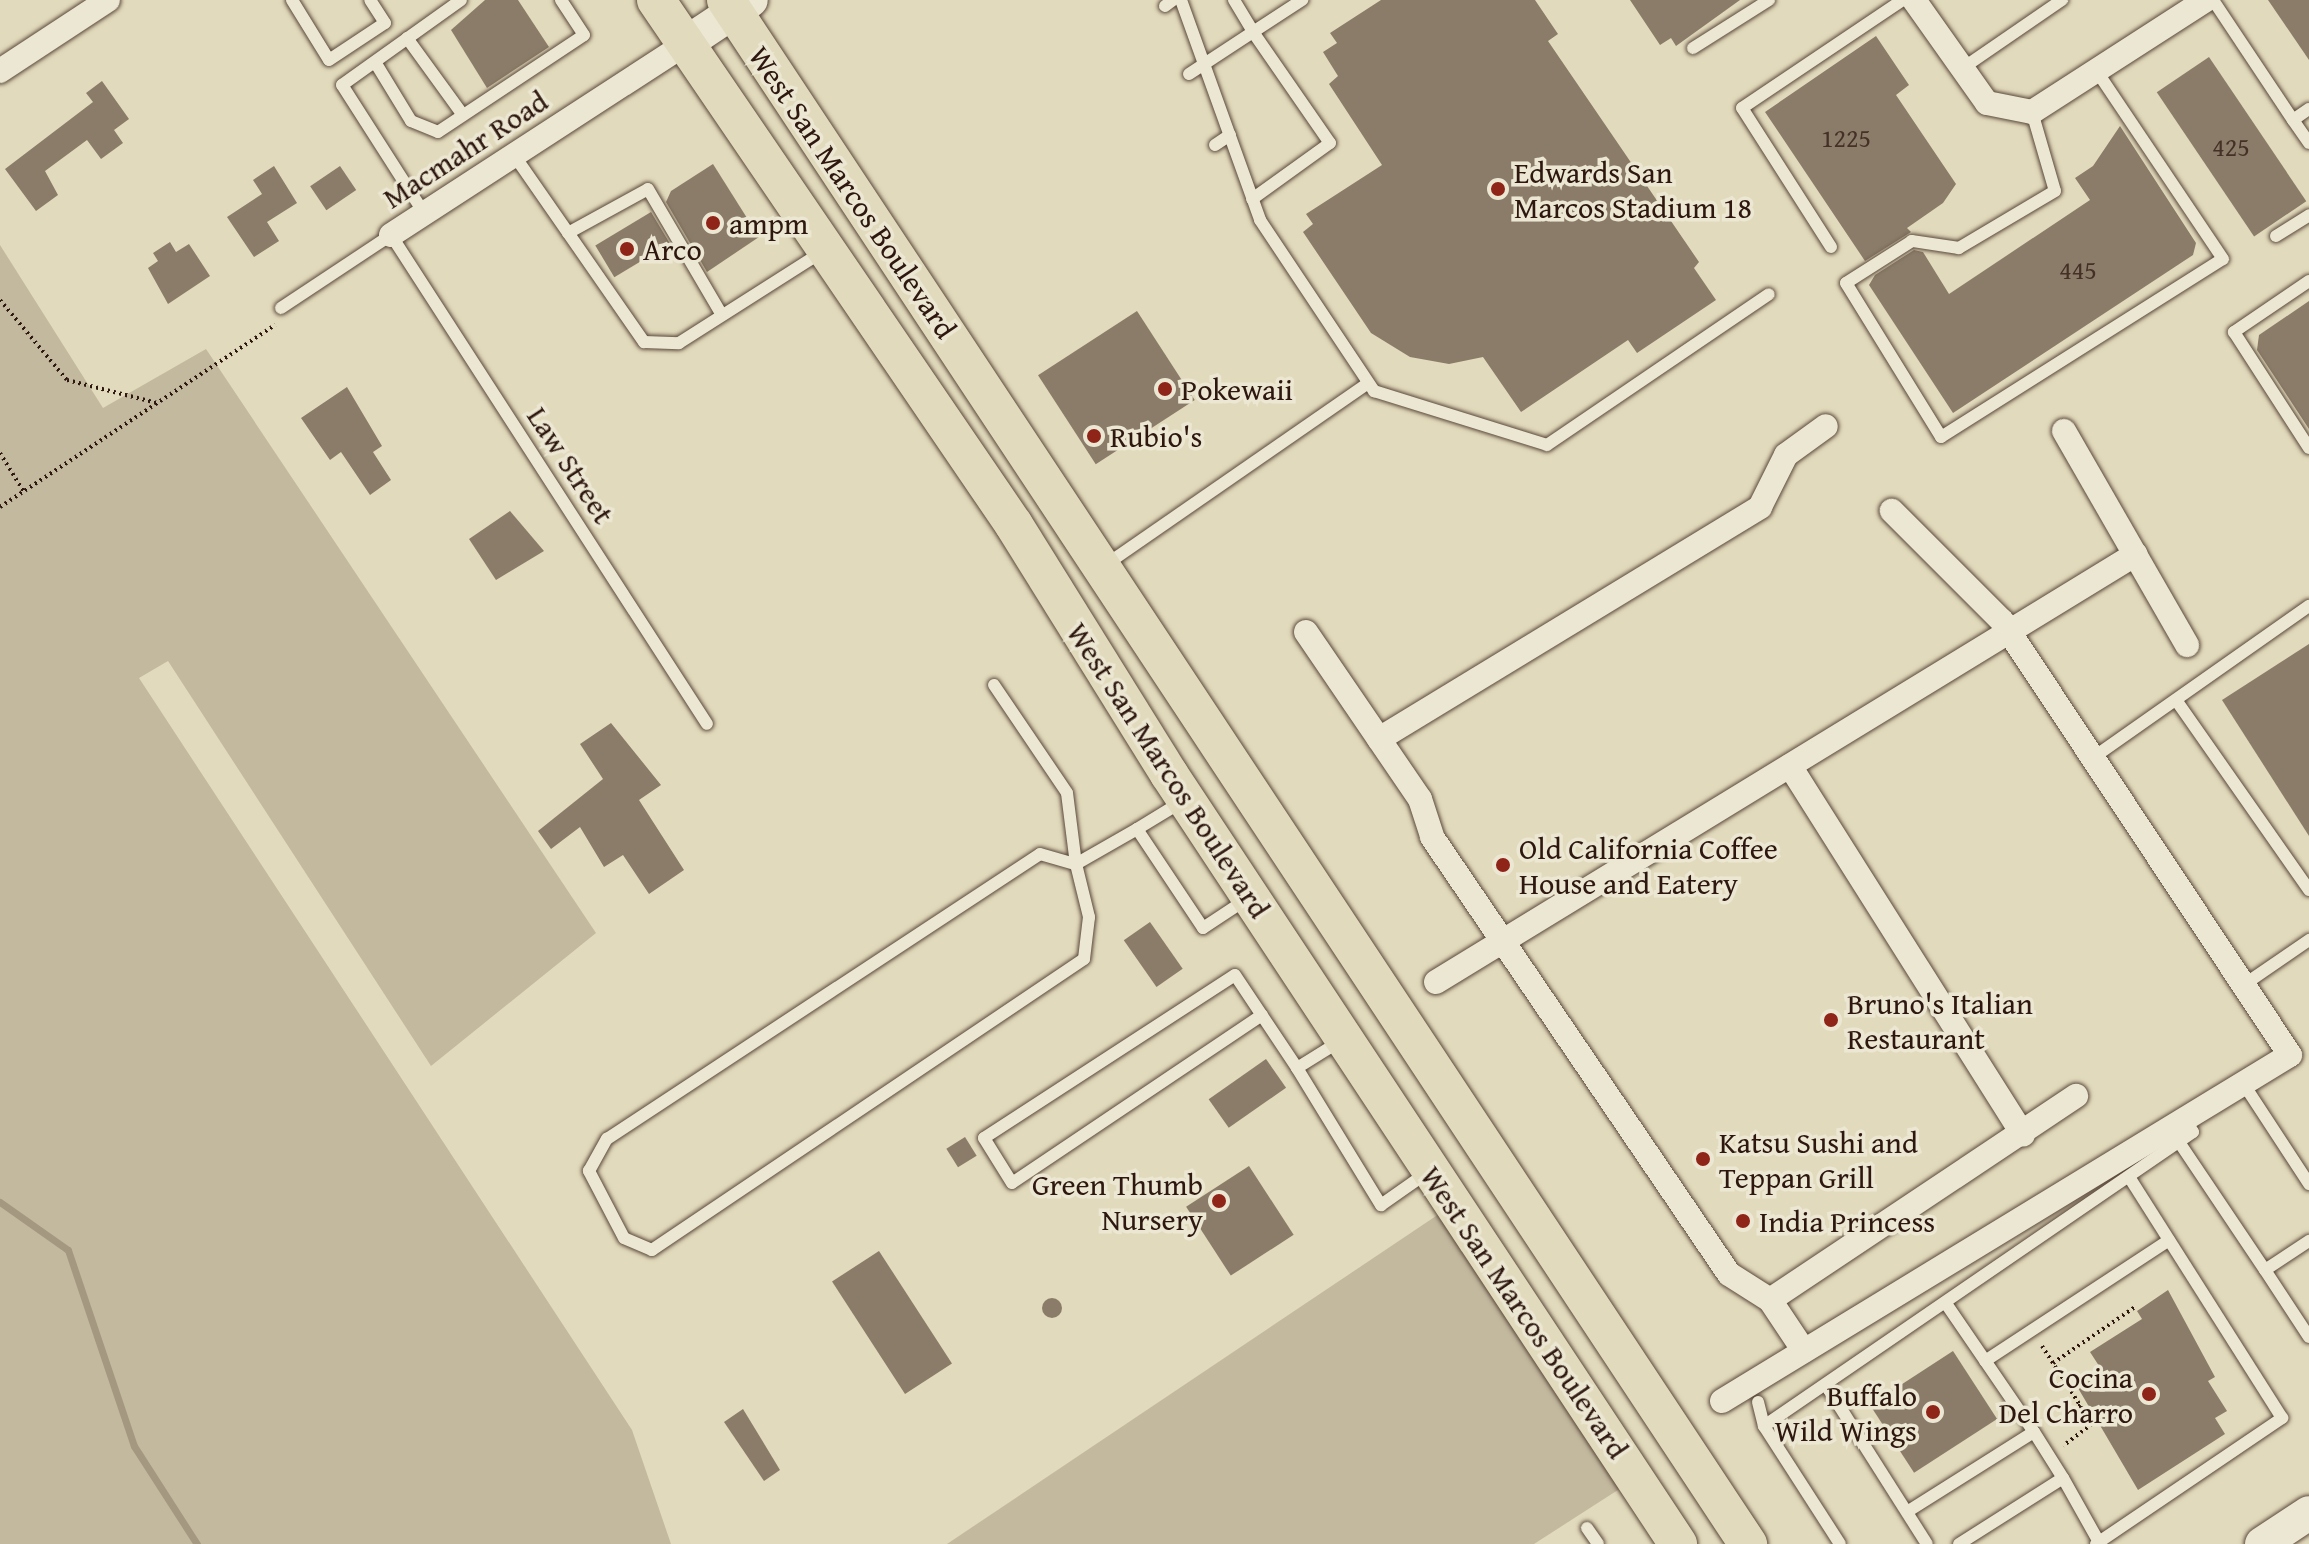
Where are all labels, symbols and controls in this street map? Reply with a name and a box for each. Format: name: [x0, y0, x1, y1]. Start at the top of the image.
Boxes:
street label: West San Marcos Boulevard: [742, 39, 964, 345]
street label: Macmahr Road: [376, 82, 554, 216]
house number: 1225: [1821, 122, 1871, 154]
house number: 425: [2212, 131, 2250, 163]
place label: Edwards San Marcos Stadium 18: [1514, 154, 1752, 224]
marker: Edwards San Marcos Stadium 18: [1489, 180, 1507, 198]
place label: ampm: [729, 205, 808, 241]
marker: ampm: [704, 214, 722, 232]
place label: Arco: [643, 231, 702, 267]
marker: Arco: [618, 240, 636, 258]
house number: 445: [2059, 254, 2097, 286]
place label: Pokewaii: [1181, 371, 1293, 407]
marker: Pokewaii: [1156, 380, 1174, 398]
street label: Law Street: [520, 400, 622, 530]
place label: Rubio's: [1110, 418, 1202, 454]
marker: Rubio's: [1085, 427, 1103, 445]
street label: West San Marcos Boulevard: [1060, 615, 1278, 925]
place label: Old California Coffee House and Eatery: [1519, 830, 1778, 900]
marker: Old California Coffee House and Eatery: [1494, 856, 1512, 874]
place label: Bruno's Italian Restaurant: [1847, 985, 2033, 1056]
marker: Bruno's Italian Restaurant: [1822, 1011, 1840, 1029]
place label: Katsu Sushi and Teppan Grill: [1719, 1124, 1918, 1194]
marker: Katsu Sushi and Teppan Grill: [1694, 1150, 1712, 1168]
street label: West San Marcos Boulevard: [1414, 1159, 1636, 1465]
place label: Green Thumb Nursery: [1032, 1166, 1203, 1236]
marker: Green Thumb Nursery: [1210, 1192, 1228, 1210]
place label: India Princess: [1759, 1203, 1935, 1239]
marker: India Princess: [1734, 1212, 1752, 1230]
place label: Cocina Del Charro: [1999, 1359, 2133, 1430]
place label: Buffalo Wild Wings: [1774, 1377, 1917, 1448]
marker: Cocina Del Charro: [2140, 1385, 2158, 1403]
marker: Buffalo Wild Wings: [1924, 1403, 1942, 1421]

